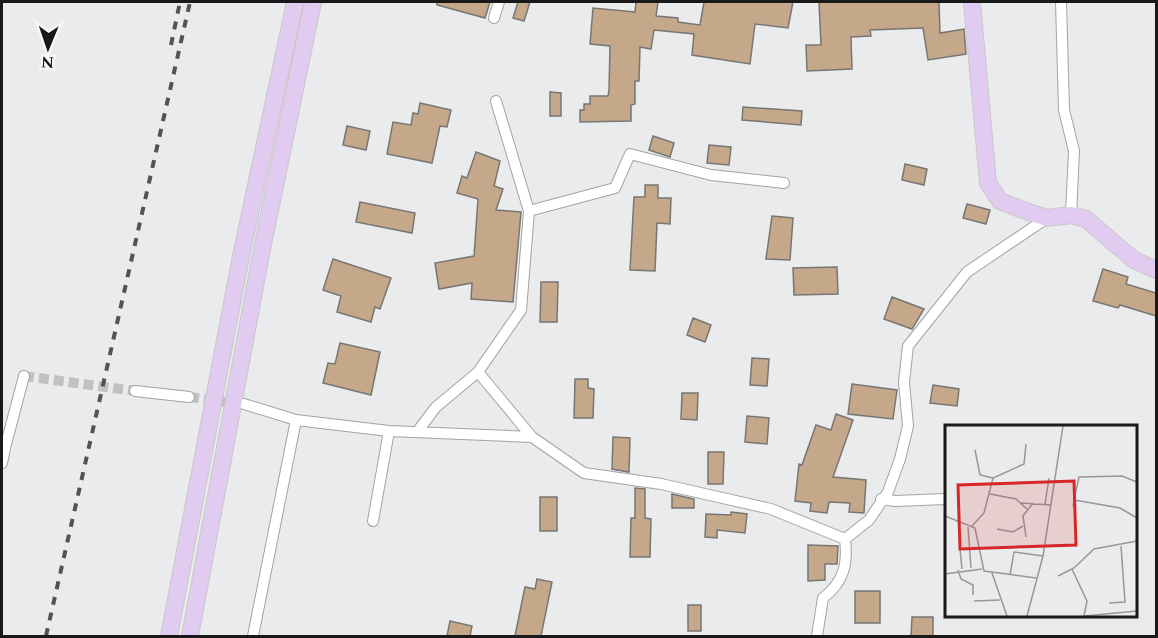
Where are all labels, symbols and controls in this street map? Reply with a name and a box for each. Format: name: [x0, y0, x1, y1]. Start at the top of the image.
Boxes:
north arrow: [18, 18, 78, 78]
text: N: [41, 50, 54, 74]
inset map: [945, 425, 1137, 617]

